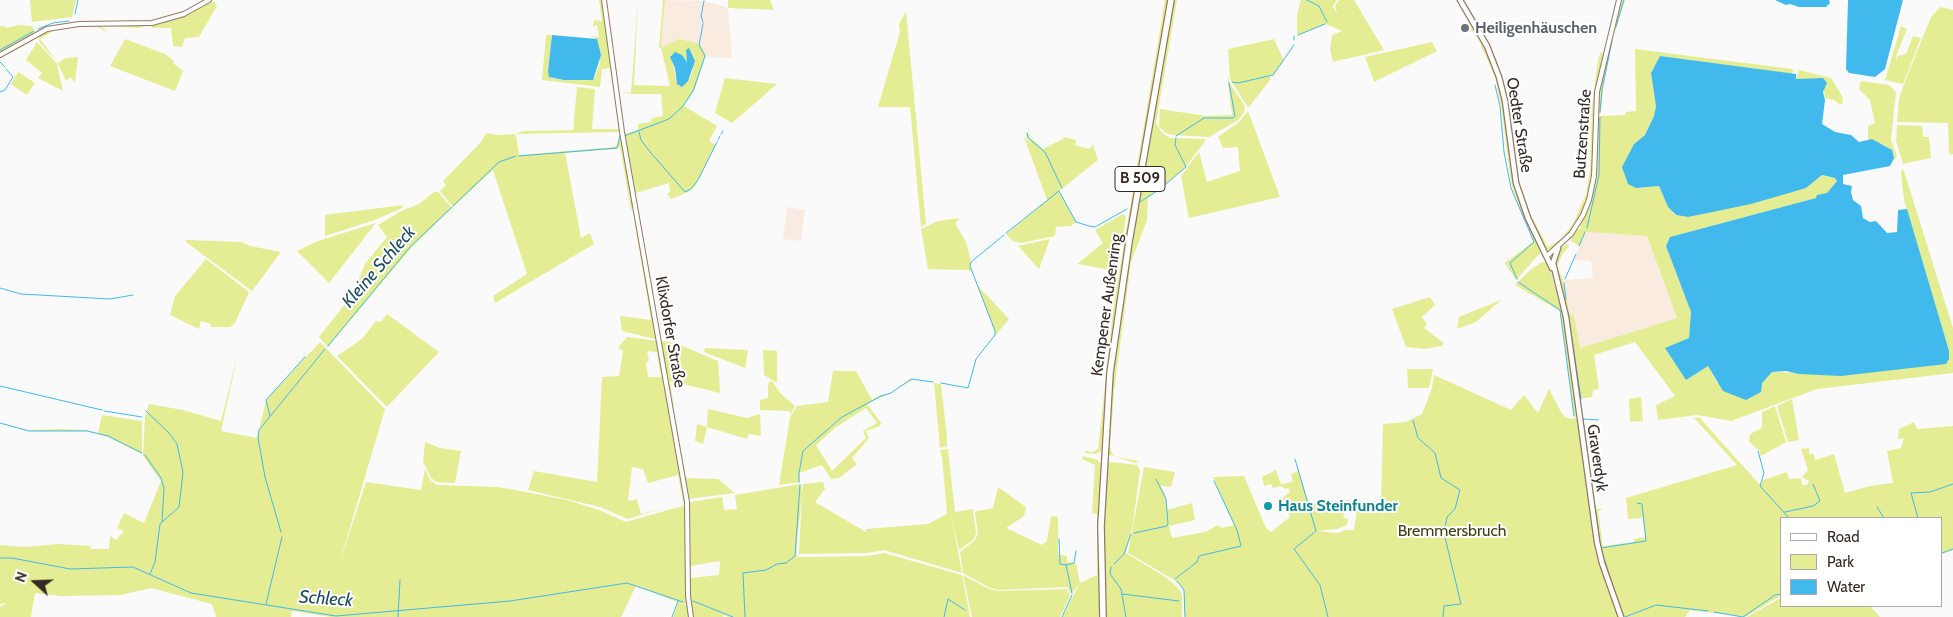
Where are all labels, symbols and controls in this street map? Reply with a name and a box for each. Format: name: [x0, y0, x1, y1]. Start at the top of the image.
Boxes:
place label: Heiligenhäuschen: [1475, 18, 1597, 38]
marker: Heiligenhäuschen: [1459, 22, 1471, 34]
street label: Oedter Straße: [1502, 76, 1536, 174]
street label: Butzenstraße: [1570, 89, 1596, 179]
road number: B 509: [1115, 166, 1165, 192]
water label: Kleine Schleck: [338, 222, 420, 312]
street label: Kempener Außenring: [1088, 233, 1126, 377]
street label: Klixdorfer Straße: [651, 275, 689, 389]
street label: Graverdyk: [1583, 423, 1611, 493]
place label: Haus Steinfunder: [1278, 496, 1398, 516]
marker: Haus Steinfunder: [1262, 500, 1274, 512]
legend: [1780, 517, 1943, 607]
park label: Bremmersbruch: [1398, 521, 1506, 541]
text: Road: [1827, 528, 1860, 546]
text: Park: [1827, 553, 1854, 571]
north arrow: [10, 557, 60, 607]
text: N: [11, 569, 31, 585]
text: Water: [1827, 578, 1865, 596]
water label: Schleck: [298, 586, 354, 612]

